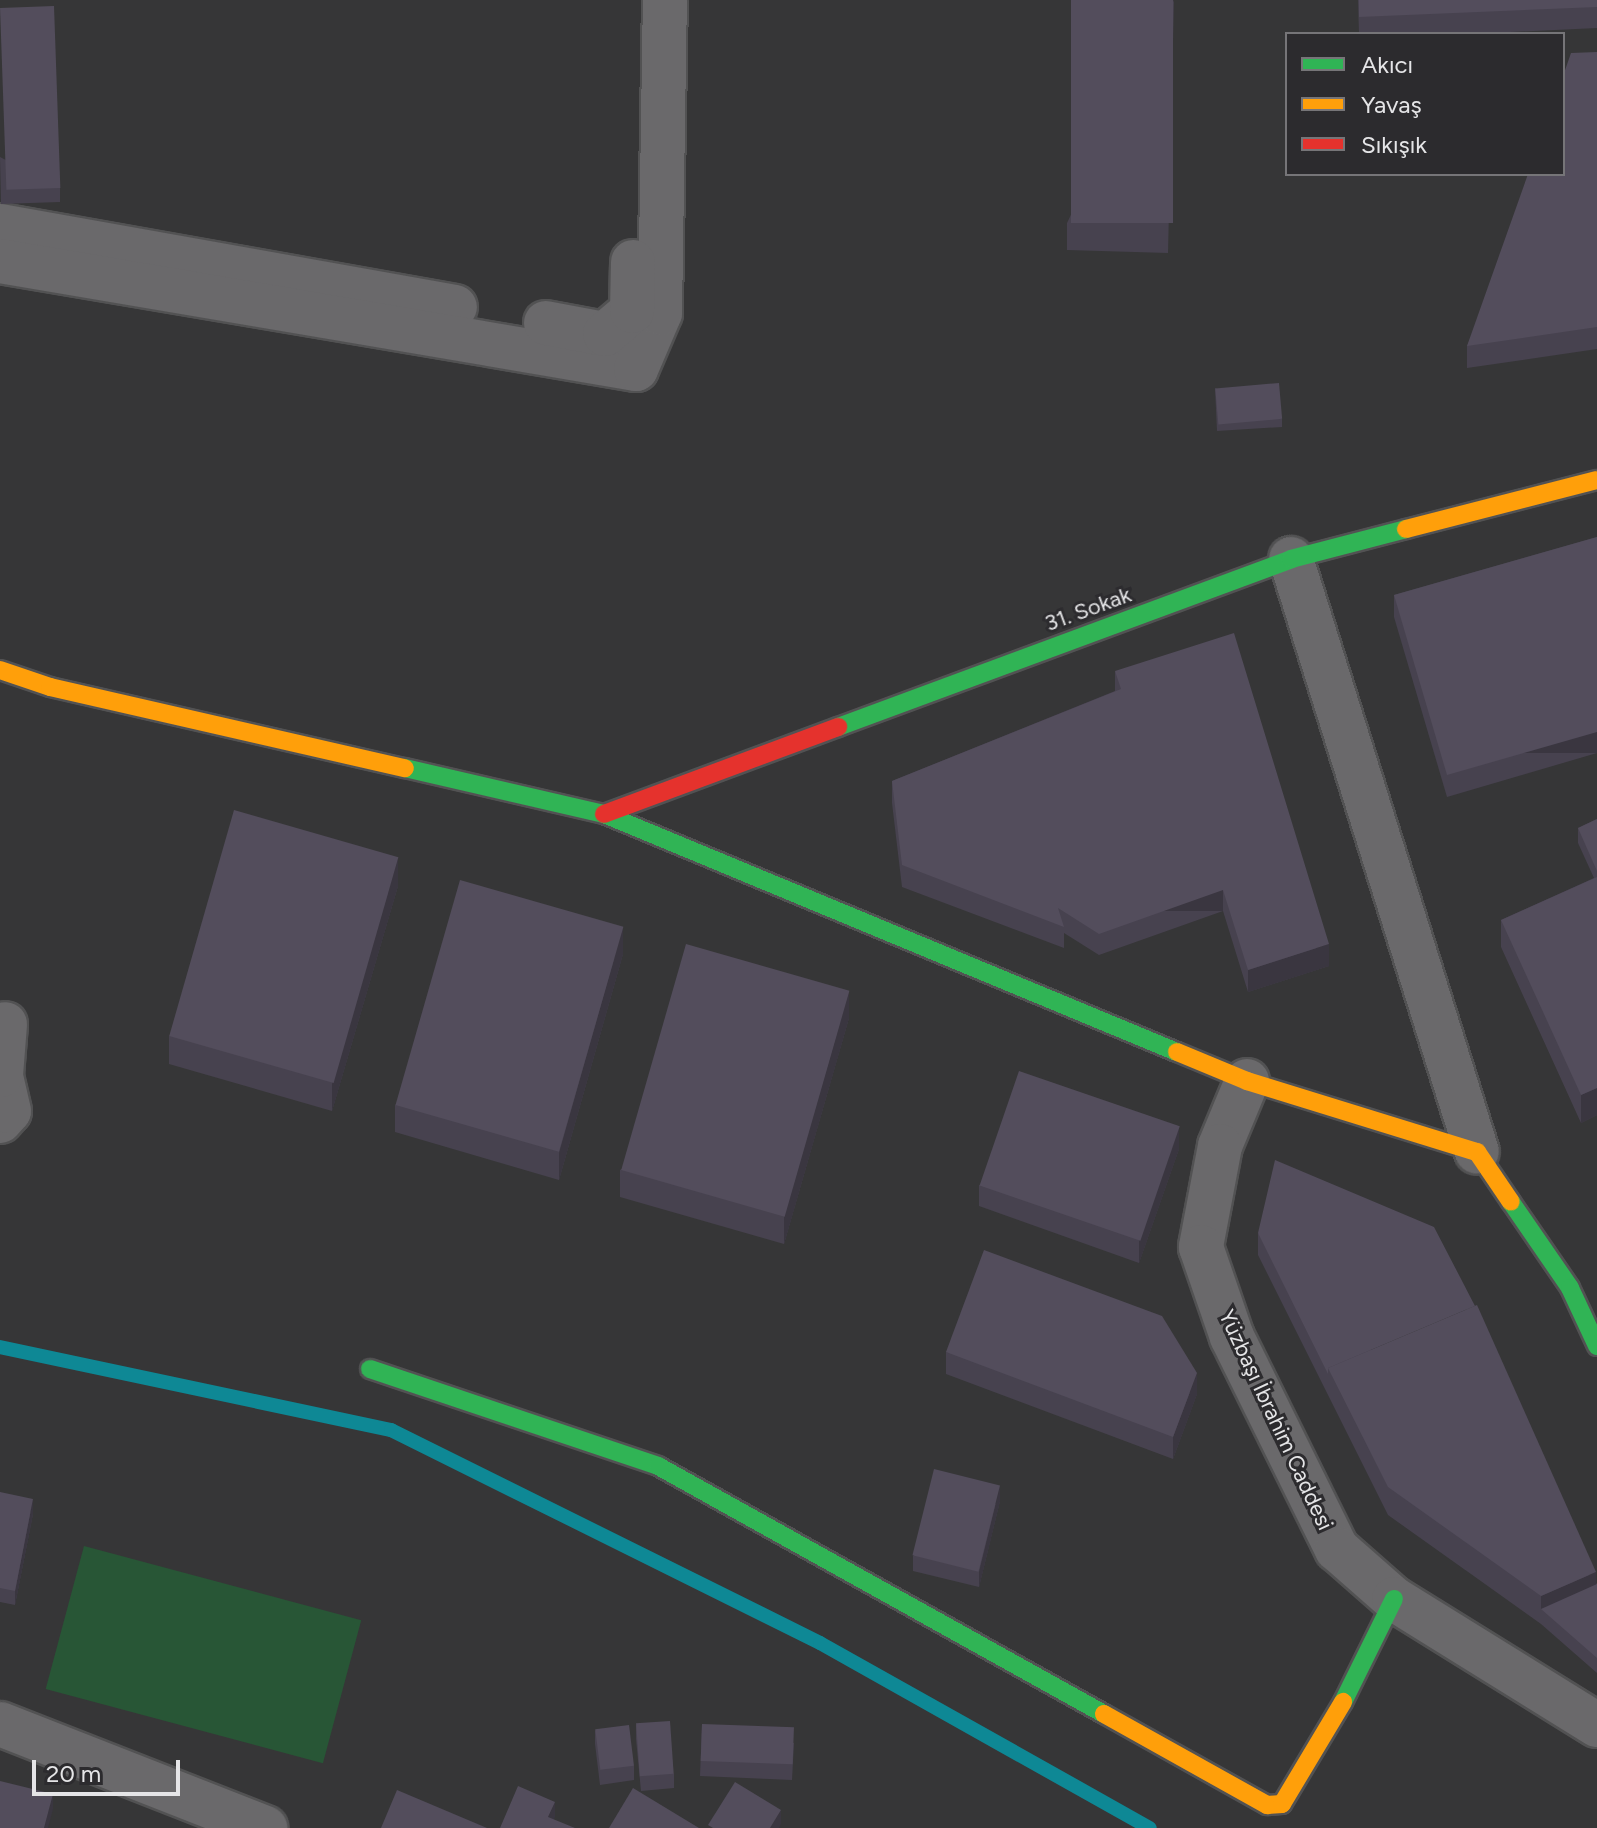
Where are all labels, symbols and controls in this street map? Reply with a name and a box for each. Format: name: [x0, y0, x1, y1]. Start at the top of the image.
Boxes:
legend: [1285, 32, 1565, 176]
text: Akıcı: [1361, 50, 1413, 79]
text: Yavaş: [1361, 90, 1422, 119]
text: Sıkışık: [1361, 130, 1427, 159]
street label: 31. Sokak: [1041, 581, 1135, 637]
street label: Yüzbaşı İbrahim Caddesi: [1213, 1306, 1339, 1534]
scale bar: [36, 1744, 184, 1794]
text: 20 m: [46, 1759, 101, 1788]

